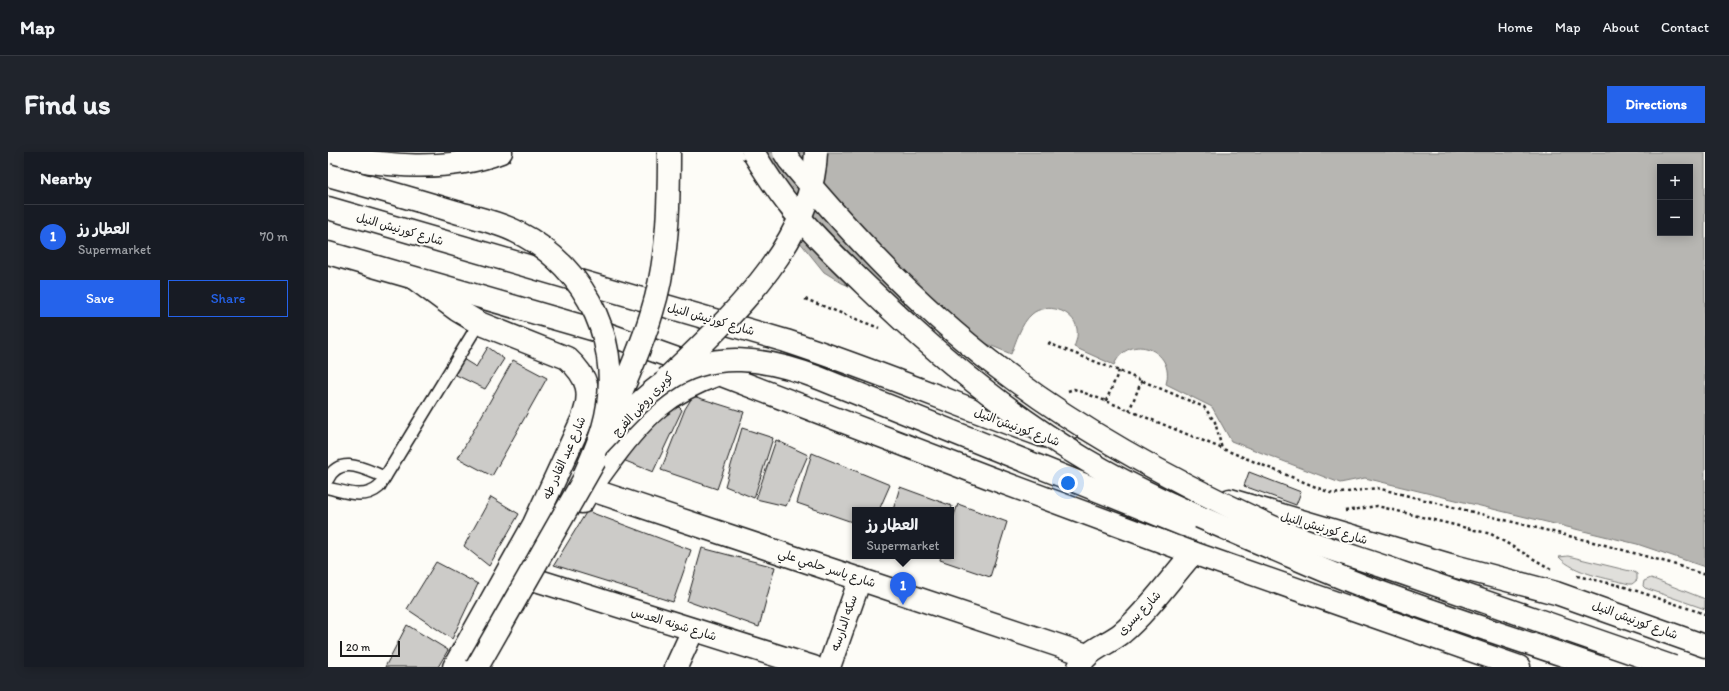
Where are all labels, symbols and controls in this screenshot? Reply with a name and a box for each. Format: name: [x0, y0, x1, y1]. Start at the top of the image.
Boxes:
text: Map: [20, 16, 55, 39]
text: Home: [1498, 19, 1533, 36]
text: Map: [1555, 19, 1581, 36]
text: About: [1603, 19, 1639, 36]
text: Contact: [1661, 19, 1709, 36]
button: Directions: [1607, 86, 1705, 123]
text: Find us: [24, 87, 111, 121]
map controls: [1657, 164, 1693, 236]
button: +: [1657, 164, 1693, 200]
text: Nearby: [40, 168, 92, 188]
button: −: [1657, 200, 1693, 236]
street label: شارع كورنيش النيل: [354, 210, 445, 250]
text: العطار رز: [78, 220, 130, 238]
text: 1: [50, 229, 56, 244]
text: 70 m: [260, 229, 288, 244]
text: Supermarket: [78, 242, 151, 257]
button: Save: [40, 280, 160, 317]
button: Share: [168, 280, 288, 317]
street label: شارع كورنيش النيل: [665, 300, 756, 340]
street label: كوبرى روض الفرج: [610, 369, 678, 441]
street label: شارع كورنيش النيل: [972, 405, 1062, 451]
street label: شارع عبد القادر طه: [539, 414, 590, 503]
your location: [1058, 473, 1078, 493]
popup: [852, 507, 954, 559]
street label: شارع كورنيش النيل: [1278, 509, 1369, 549]
text: العطار رز: [866, 516, 918, 534]
text: Supermarket: [866, 538, 940, 553]
street label: شارع ياسر حلمي علي: [775, 546, 877, 594]
pin: 1: [890, 572, 916, 605]
street label: شارع يسرى: [1114, 588, 1165, 639]
street label: سكه الدارسه: [828, 593, 860, 653]
street label: شارع كورنيش النيل: [1590, 598, 1680, 644]
street label: شارع شونه العدس: [629, 604, 718, 646]
scale bar: [340, 639, 400, 658]
text: 20 m: [346, 641, 370, 654]

